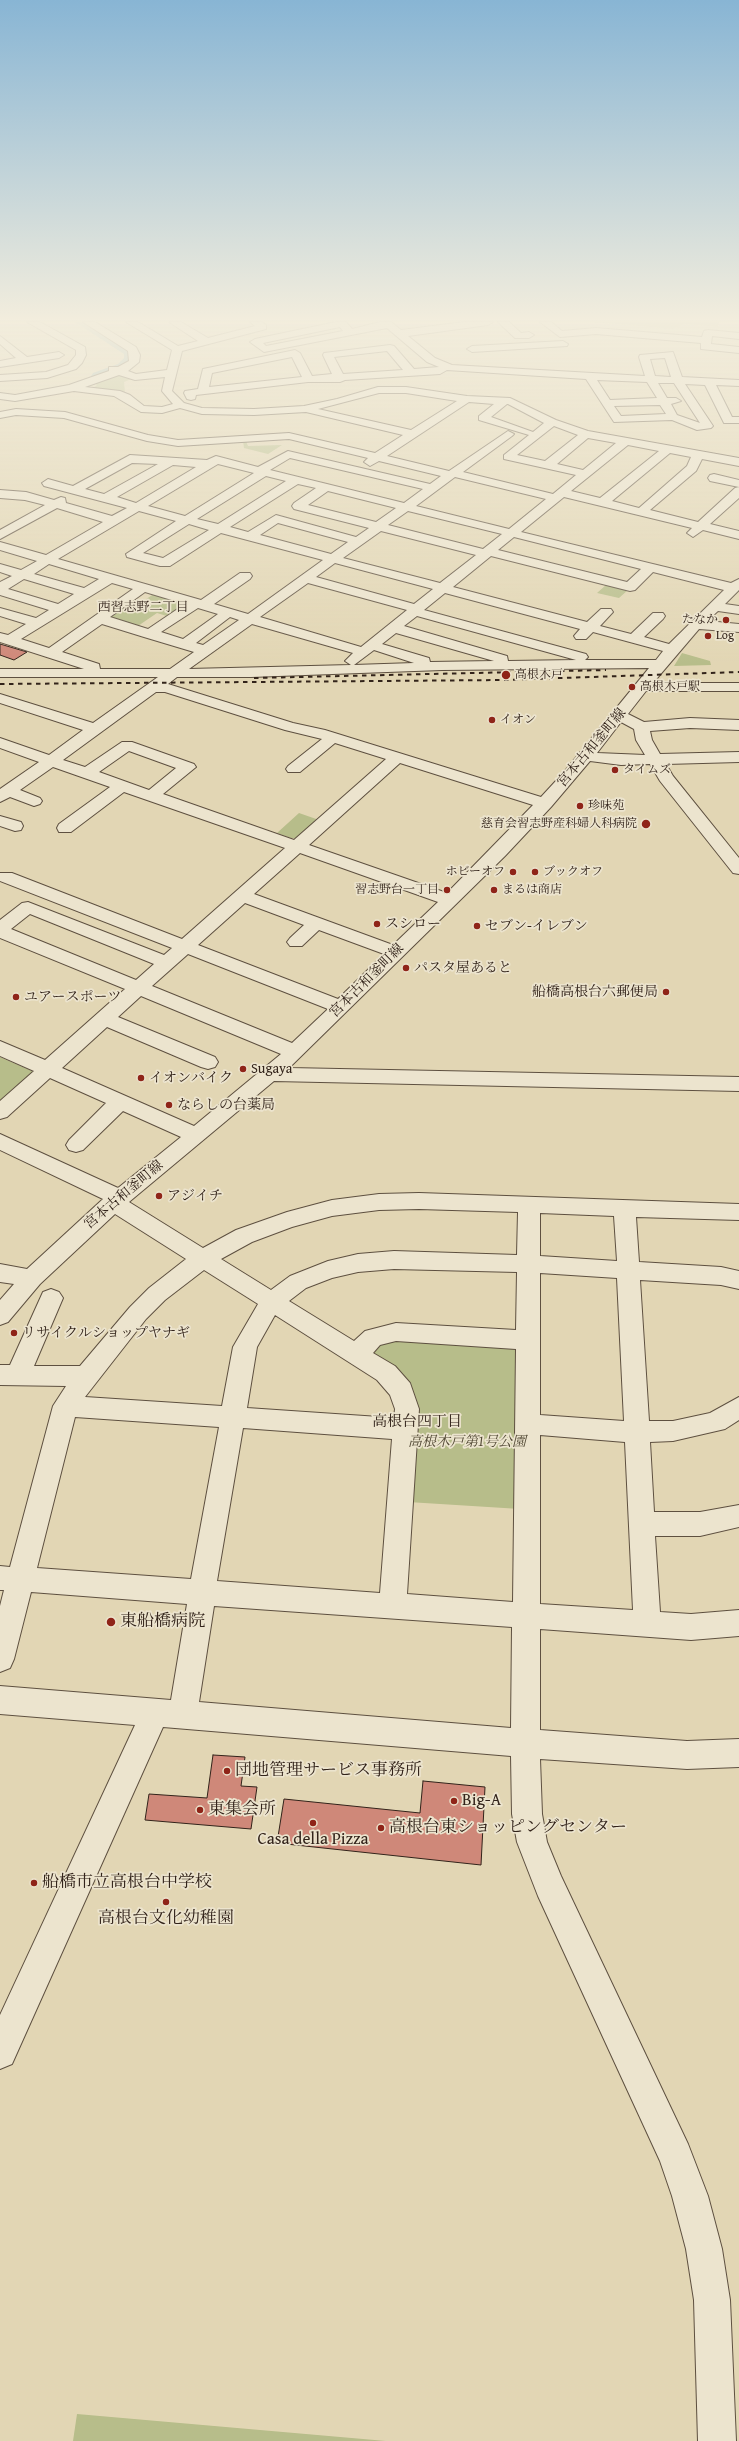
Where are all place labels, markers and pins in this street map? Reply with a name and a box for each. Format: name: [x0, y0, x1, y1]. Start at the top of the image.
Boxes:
place label: たなか: [682, 613, 718, 627]
marker: たなか: [721, 615, 731, 625]
place label: Log: [716, 629, 734, 643]
marker: Log: [703, 631, 713, 641]
place label: 高根木戸: [515, 668, 563, 682]
marker: 高根木戸: [500, 669, 512, 681]
place label: 高根木戸駅: [640, 680, 700, 694]
marker: 高根木戸駅: [627, 682, 637, 692]
place label: イオン: [500, 713, 536, 727]
marker: イオン: [487, 715, 497, 725]
place label: タイムズ: [623, 763, 671, 777]
marker: タイムズ: [610, 765, 620, 775]
place label: 珍味苑: [588, 799, 624, 813]
marker: 珍味苑: [575, 801, 585, 811]
place label: 慈育会習志野産科婦人科病院: [481, 817, 637, 831]
marker: 慈育会習志野産科婦人科病院: [640, 818, 652, 830]
place label: ホビーオフ: [445, 865, 505, 879]
place label: ブックオフ: [543, 865, 603, 879]
marker: ホビーオフ: [508, 867, 518, 877]
marker: ブックオフ: [530, 867, 540, 877]
place label: 習志野台一丁目: [355, 883, 439, 897]
place label: まるは商店: [502, 883, 562, 897]
marker: 習志野台一丁目: [442, 885, 452, 895]
marker: まるは商店: [489, 885, 499, 895]
place label: スシロー: [385, 916, 441, 932]
place label: セブン-イレブン: [485, 918, 588, 934]
marker: スシロー: [372, 919, 382, 929]
marker: セブン-イレブン: [472, 921, 482, 931]
place label: パスタ屋あると: [414, 960, 512, 976]
marker: パスタ屋あると: [401, 963, 411, 973]
place label: 船橋高根台六郵便局: [532, 984, 658, 1000]
marker: 船橋高根台六郵便局: [661, 987, 671, 997]
place label: ユアースポーツ: [24, 989, 122, 1005]
marker: ユアースポーツ: [11, 992, 21, 1002]
place label: Sugaya: [251, 1061, 292, 1077]
marker: Sugaya: [238, 1064, 248, 1074]
place label: イオンバイク: [149, 1070, 233, 1086]
marker: イオンバイク: [136, 1073, 146, 1083]
place label: ならしの台薬局: [177, 1097, 275, 1113]
marker: ならしの台薬局: [164, 1100, 174, 1110]
place label: アジイチ: [167, 1188, 223, 1204]
marker: アジイチ: [154, 1191, 164, 1201]
place label: リサイクルショップヤナギ: [22, 1325, 190, 1341]
marker: リサイクルショップヤナギ: [9, 1328, 19, 1338]
place label: 東船橋病院: [120, 1612, 205, 1632]
marker: 東船橋病院: [105, 1616, 117, 1628]
place label: 団地管理サービス事務所: [235, 1761, 422, 1781]
marker: 団地管理サービス事務所: [222, 1766, 232, 1776]
place label: Big-A: [462, 1791, 501, 1811]
marker: Big-A: [449, 1796, 459, 1806]
place label: 東集会所: [208, 1800, 276, 1820]
marker: 東集会所: [195, 1805, 205, 1815]
marker: Casa della Pizza: [308, 1818, 318, 1828]
place label: 高根台東ショッピングセンター: [389, 1818, 627, 1838]
marker: 高根台東ショッピングセンター: [376, 1823, 386, 1833]
place label: Casa della Pizza: [258, 1830, 368, 1850]
place label: 船橋市立高根台中学校: [42, 1873, 212, 1893]
marker: 船橋市立高根台中学校: [29, 1878, 39, 1888]
marker: 高根台文化幼稚園: [161, 1897, 171, 1907]
place label: 高根台文化幼稚園: [98, 1909, 234, 1929]

